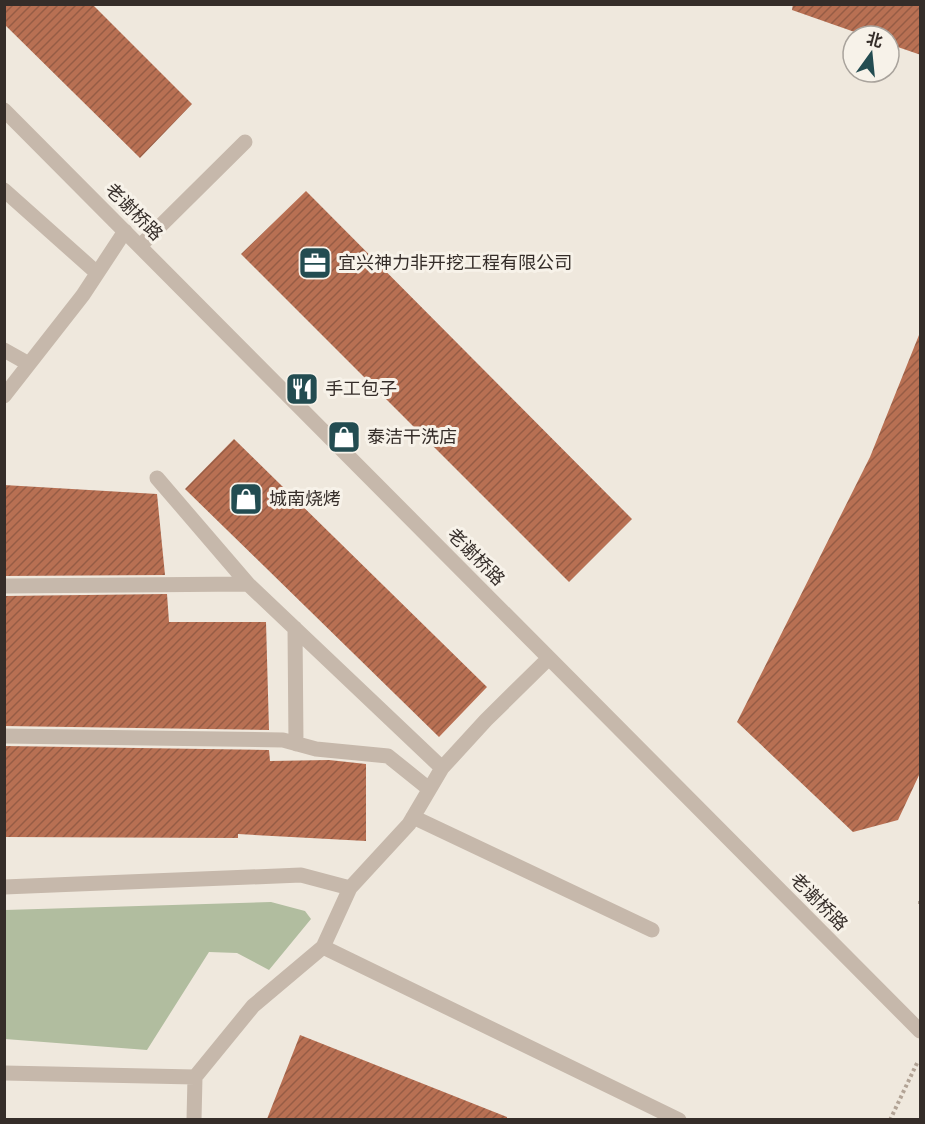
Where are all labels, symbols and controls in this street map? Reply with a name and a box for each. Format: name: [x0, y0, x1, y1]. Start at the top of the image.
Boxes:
north arrow: [841, 24, 901, 84]
text: 北: [864, 27, 885, 52]
street label: 老谢桥路: [101, 177, 169, 245]
office icon: 宜兴神力非开挖工程有限公司: [297, 245, 333, 281]
place label: 宜兴神力非开挖工程有限公司: [338, 250, 572, 274]
restaurant icon: 手工包子: [284, 371, 320, 407]
place label: 手工包子: [325, 376, 397, 400]
shop icon: 泰洁干洗店: [326, 419, 362, 455]
place label: 泰洁干洗店: [367, 424, 457, 448]
shop icon: 城南烧烤: [228, 481, 264, 517]
place label: 城南烧烤: [269, 486, 341, 510]
street label: 老谢桥路: [443, 522, 511, 590]
street label: 老谢桥路: [786, 867, 854, 935]

